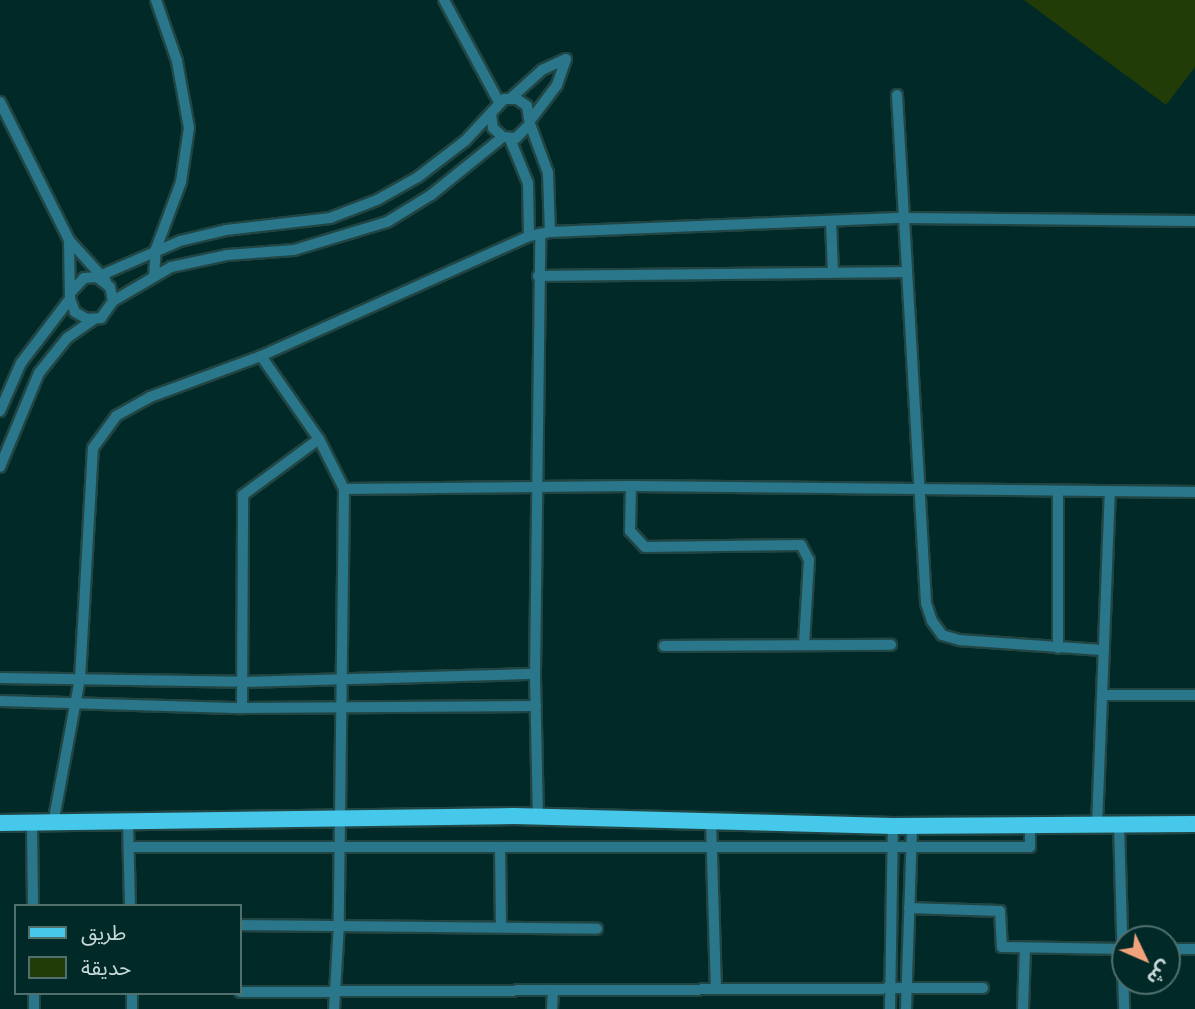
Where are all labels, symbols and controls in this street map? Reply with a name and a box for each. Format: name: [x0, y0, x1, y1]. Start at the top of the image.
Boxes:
legend: [14, 904, 242, 995]
text: طريق: [81, 918, 126, 947]
north arrow: [1111, 925, 1181, 995]
text: حديقة: [81, 953, 131, 982]
text: ش: [1141, 955, 1178, 992]

